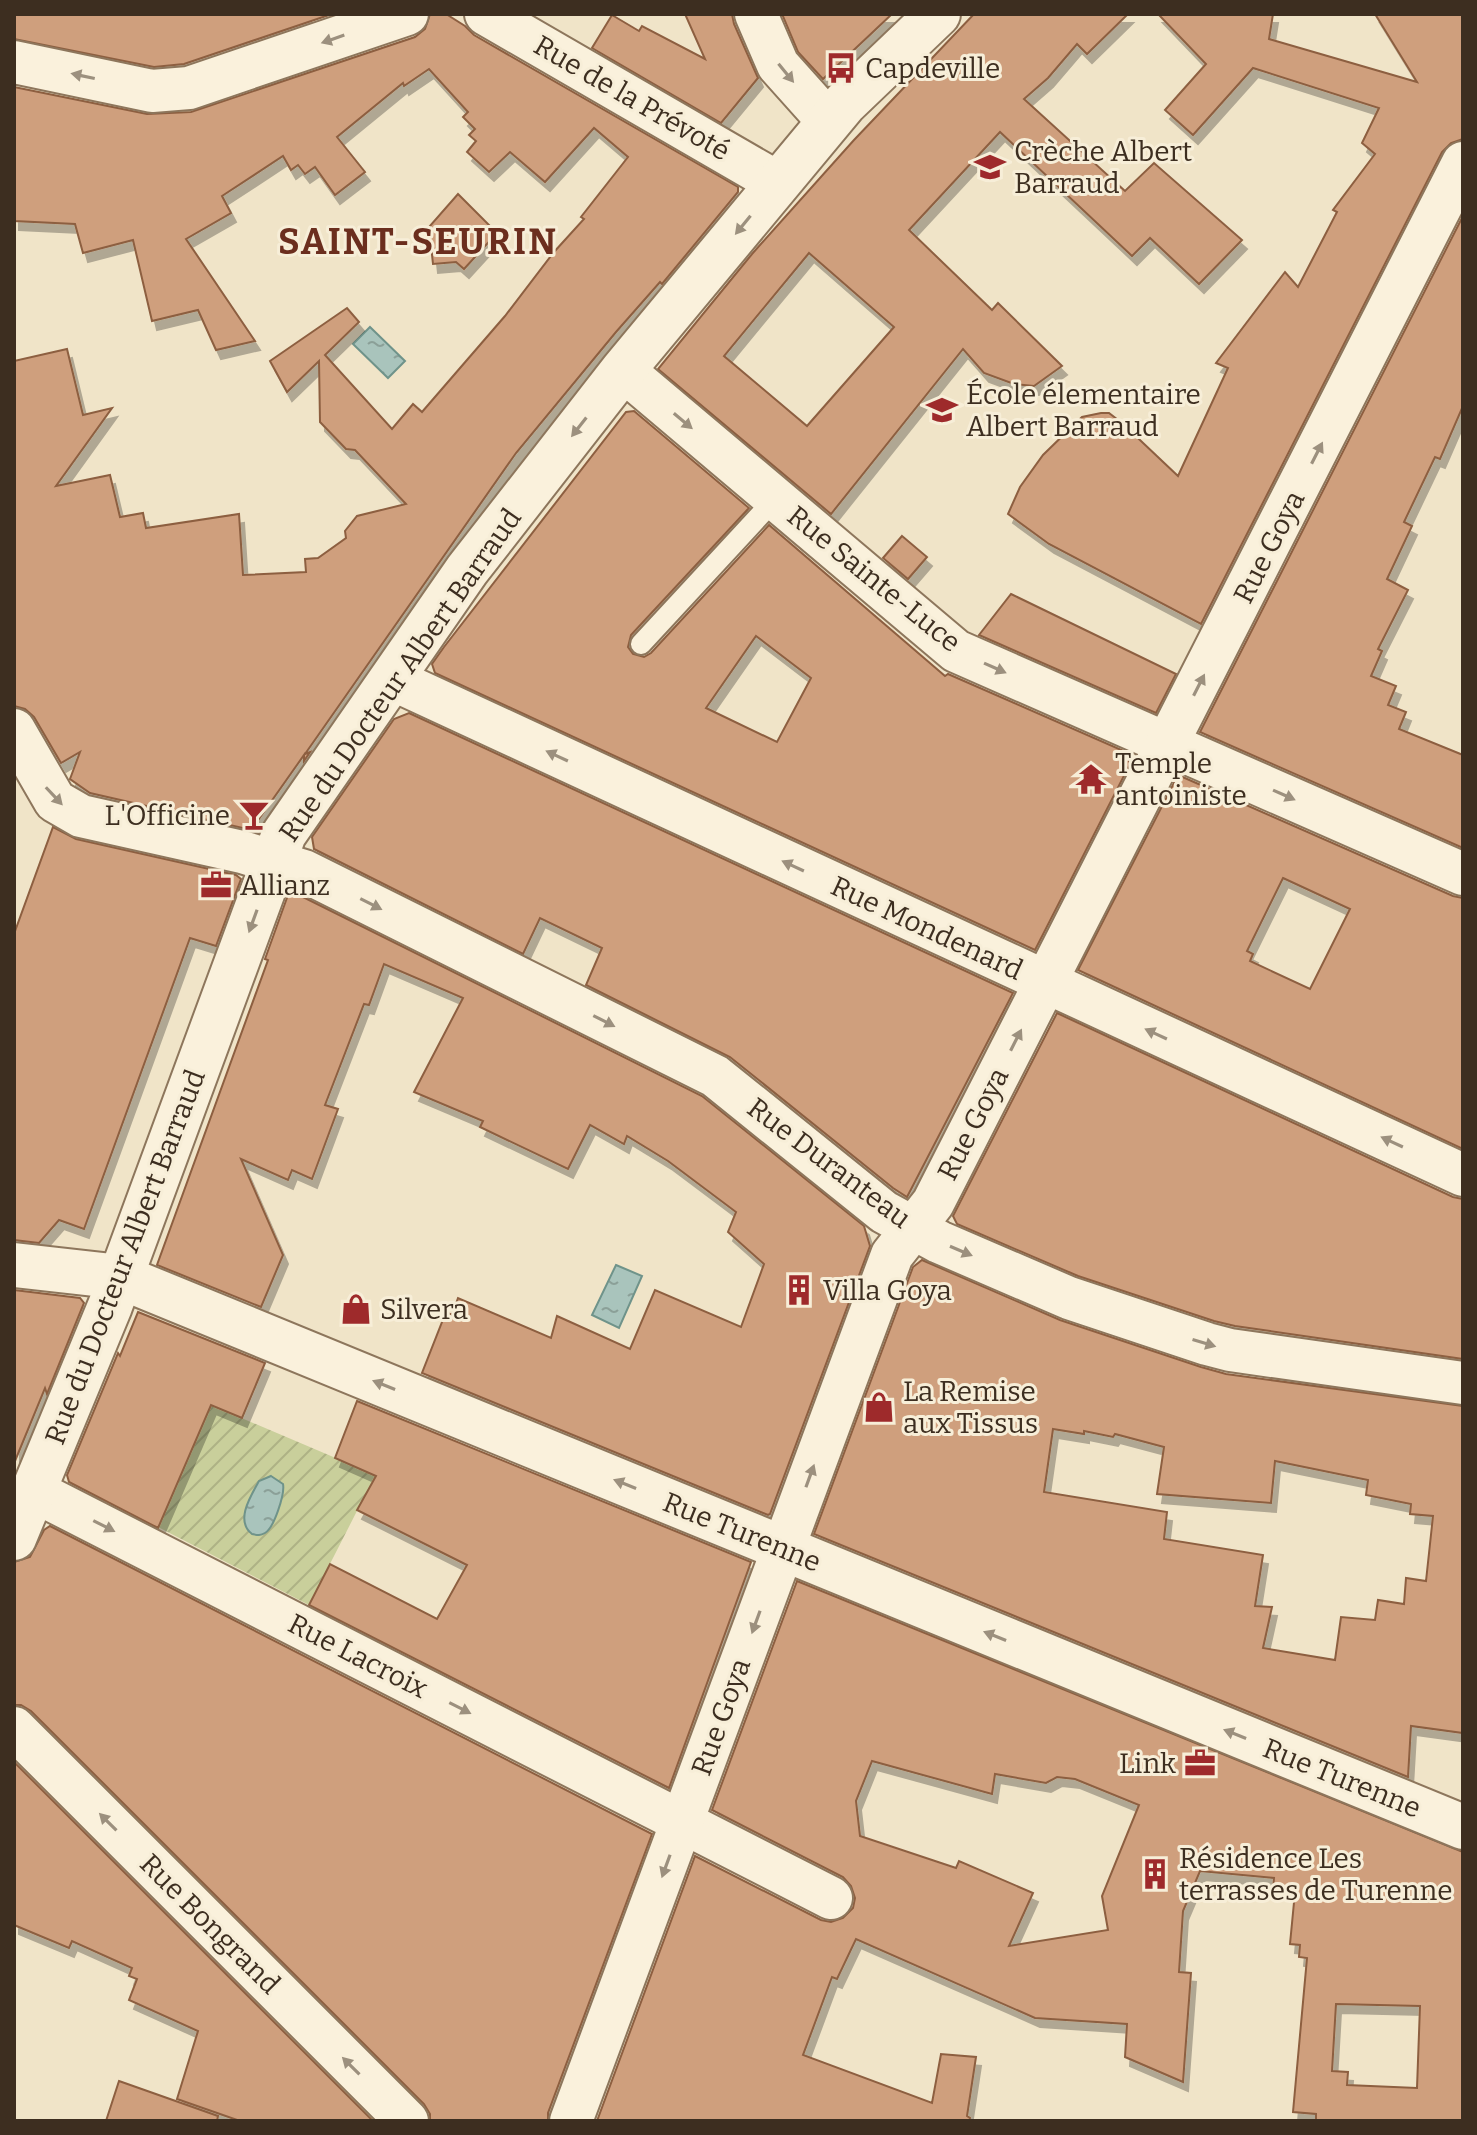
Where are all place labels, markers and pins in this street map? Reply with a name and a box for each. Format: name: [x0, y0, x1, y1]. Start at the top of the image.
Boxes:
bus stop icon: Capdeville: [824, 51, 858, 85]
place label: Capdeville: [865, 52, 1000, 85]
place label: Crèche Albert Barraud: [1014, 135, 1192, 200]
school or university icon: Crèche Albert Barraud: [973, 150, 1007, 184]
place label: École élementaire Albert Barraud: [966, 377, 1201, 443]
school or university icon: École élementaire Albert Barraud: [925, 393, 959, 427]
place label: Temple antoiniste: [1115, 747, 1247, 812]
temple icon: Temple antoiniste: [1074, 762, 1108, 796]
bar icon: L'Officine: [237, 798, 271, 832]
place label: L'Officine: [104, 799, 230, 832]
office icon: Allianz: [199, 868, 233, 902]
place label: Allianz: [240, 869, 330, 902]
building icon: Villa Goya: [782, 1273, 816, 1307]
place label: Villa Goya: [823, 1274, 952, 1307]
shop icon: Silvera: [339, 1292, 373, 1326]
place label: Silvera: [380, 1293, 468, 1326]
place label: La Remise aux Tissus: [903, 1375, 1038, 1440]
shop icon: La Remise aux Tissus: [862, 1390, 896, 1424]
office icon: Link: [1183, 1746, 1217, 1780]
place label: Link: [1119, 1747, 1176, 1780]
place label: Résidence Les terrasses de Turenne: [1179, 1842, 1452, 1907]
building icon: Résidence Les terrasses de Turenne: [1138, 1857, 1172, 1891]

